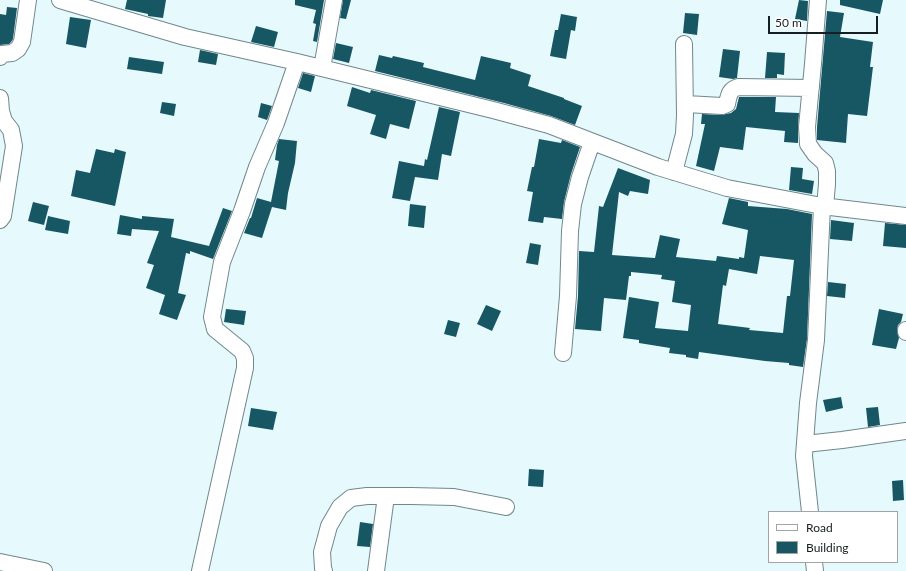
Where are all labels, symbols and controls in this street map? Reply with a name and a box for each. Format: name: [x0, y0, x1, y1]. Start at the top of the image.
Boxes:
scale bar: [770, 8, 880, 34]
text: 50 m: [775, 15, 802, 30]
legend: [768, 511, 898, 563]
text: Road: [806, 520, 833, 535]
text: Building: [806, 540, 849, 555]

